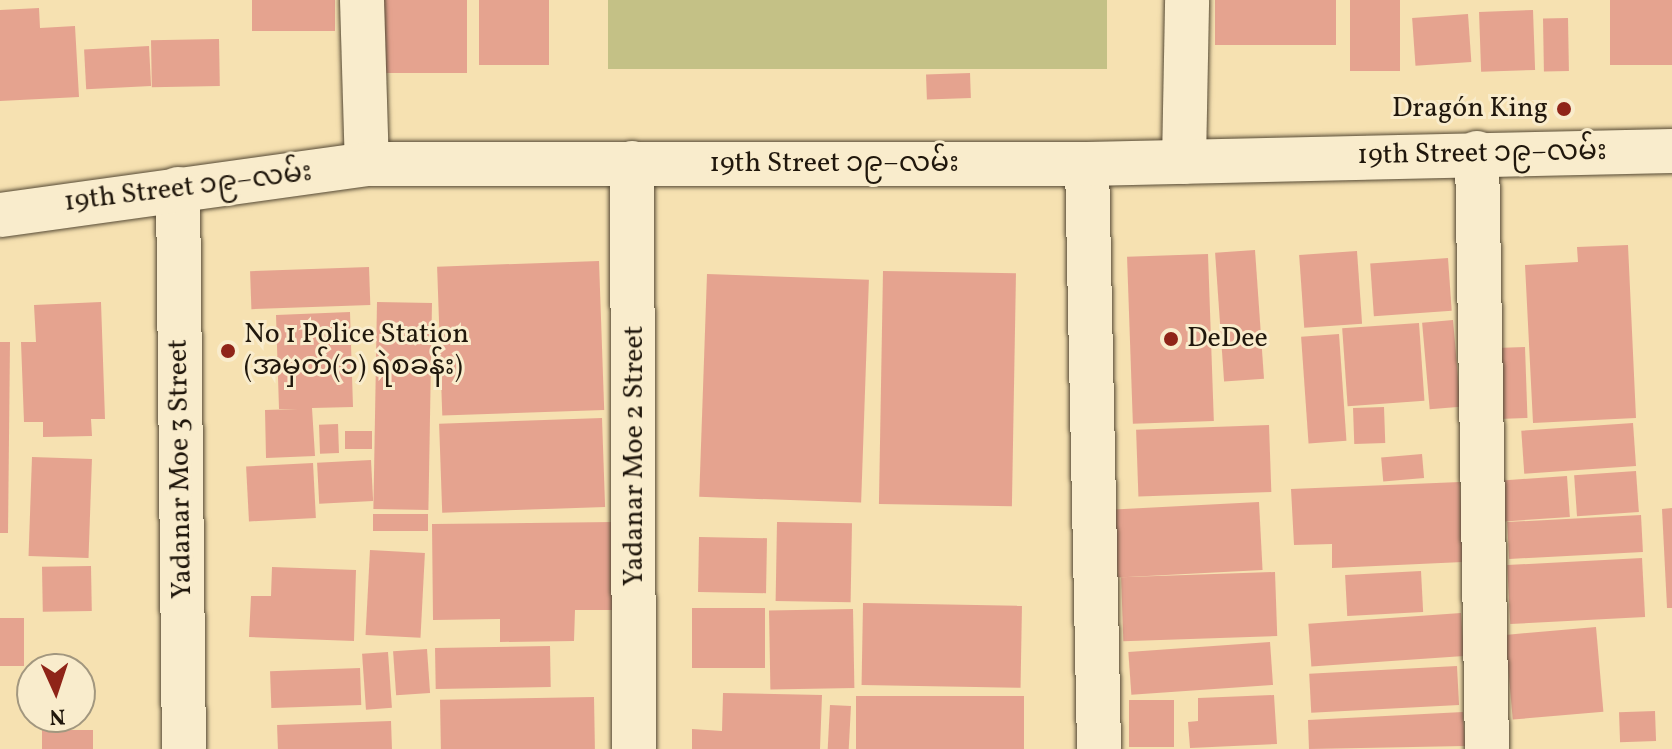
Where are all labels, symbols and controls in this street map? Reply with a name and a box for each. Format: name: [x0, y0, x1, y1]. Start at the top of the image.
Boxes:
place label: Dragón King: [1392, 92, 1548, 126]
marker: Dragón King: [1555, 100, 1573, 118]
street label: 19th Street ၁၉−လမ်း: [1357, 135, 1607, 173]
street label: 19th Street ၁၉−လမ်း: [709, 147, 959, 181]
street label: 19th Street ၁၉−လမ်း: [62, 156, 314, 220]
place label: No 1 Police Station (အမှတ်(၁) ရဲစခန်း): [244, 318, 469, 384]
place label: DeDee: [1187, 322, 1268, 356]
street label: Yadanar Moe 2 Street: [618, 326, 652, 586]
marker: DeDee: [1162, 330, 1180, 348]
street label: Yadanar Moe 3 Street: [162, 339, 200, 599]
marker: No 1 Police Station (အမှတ်(၁) ရဲစခန်း): [219, 342, 237, 360]
north arrow: [16, 653, 96, 733]
text: N: [48, 700, 66, 731]

